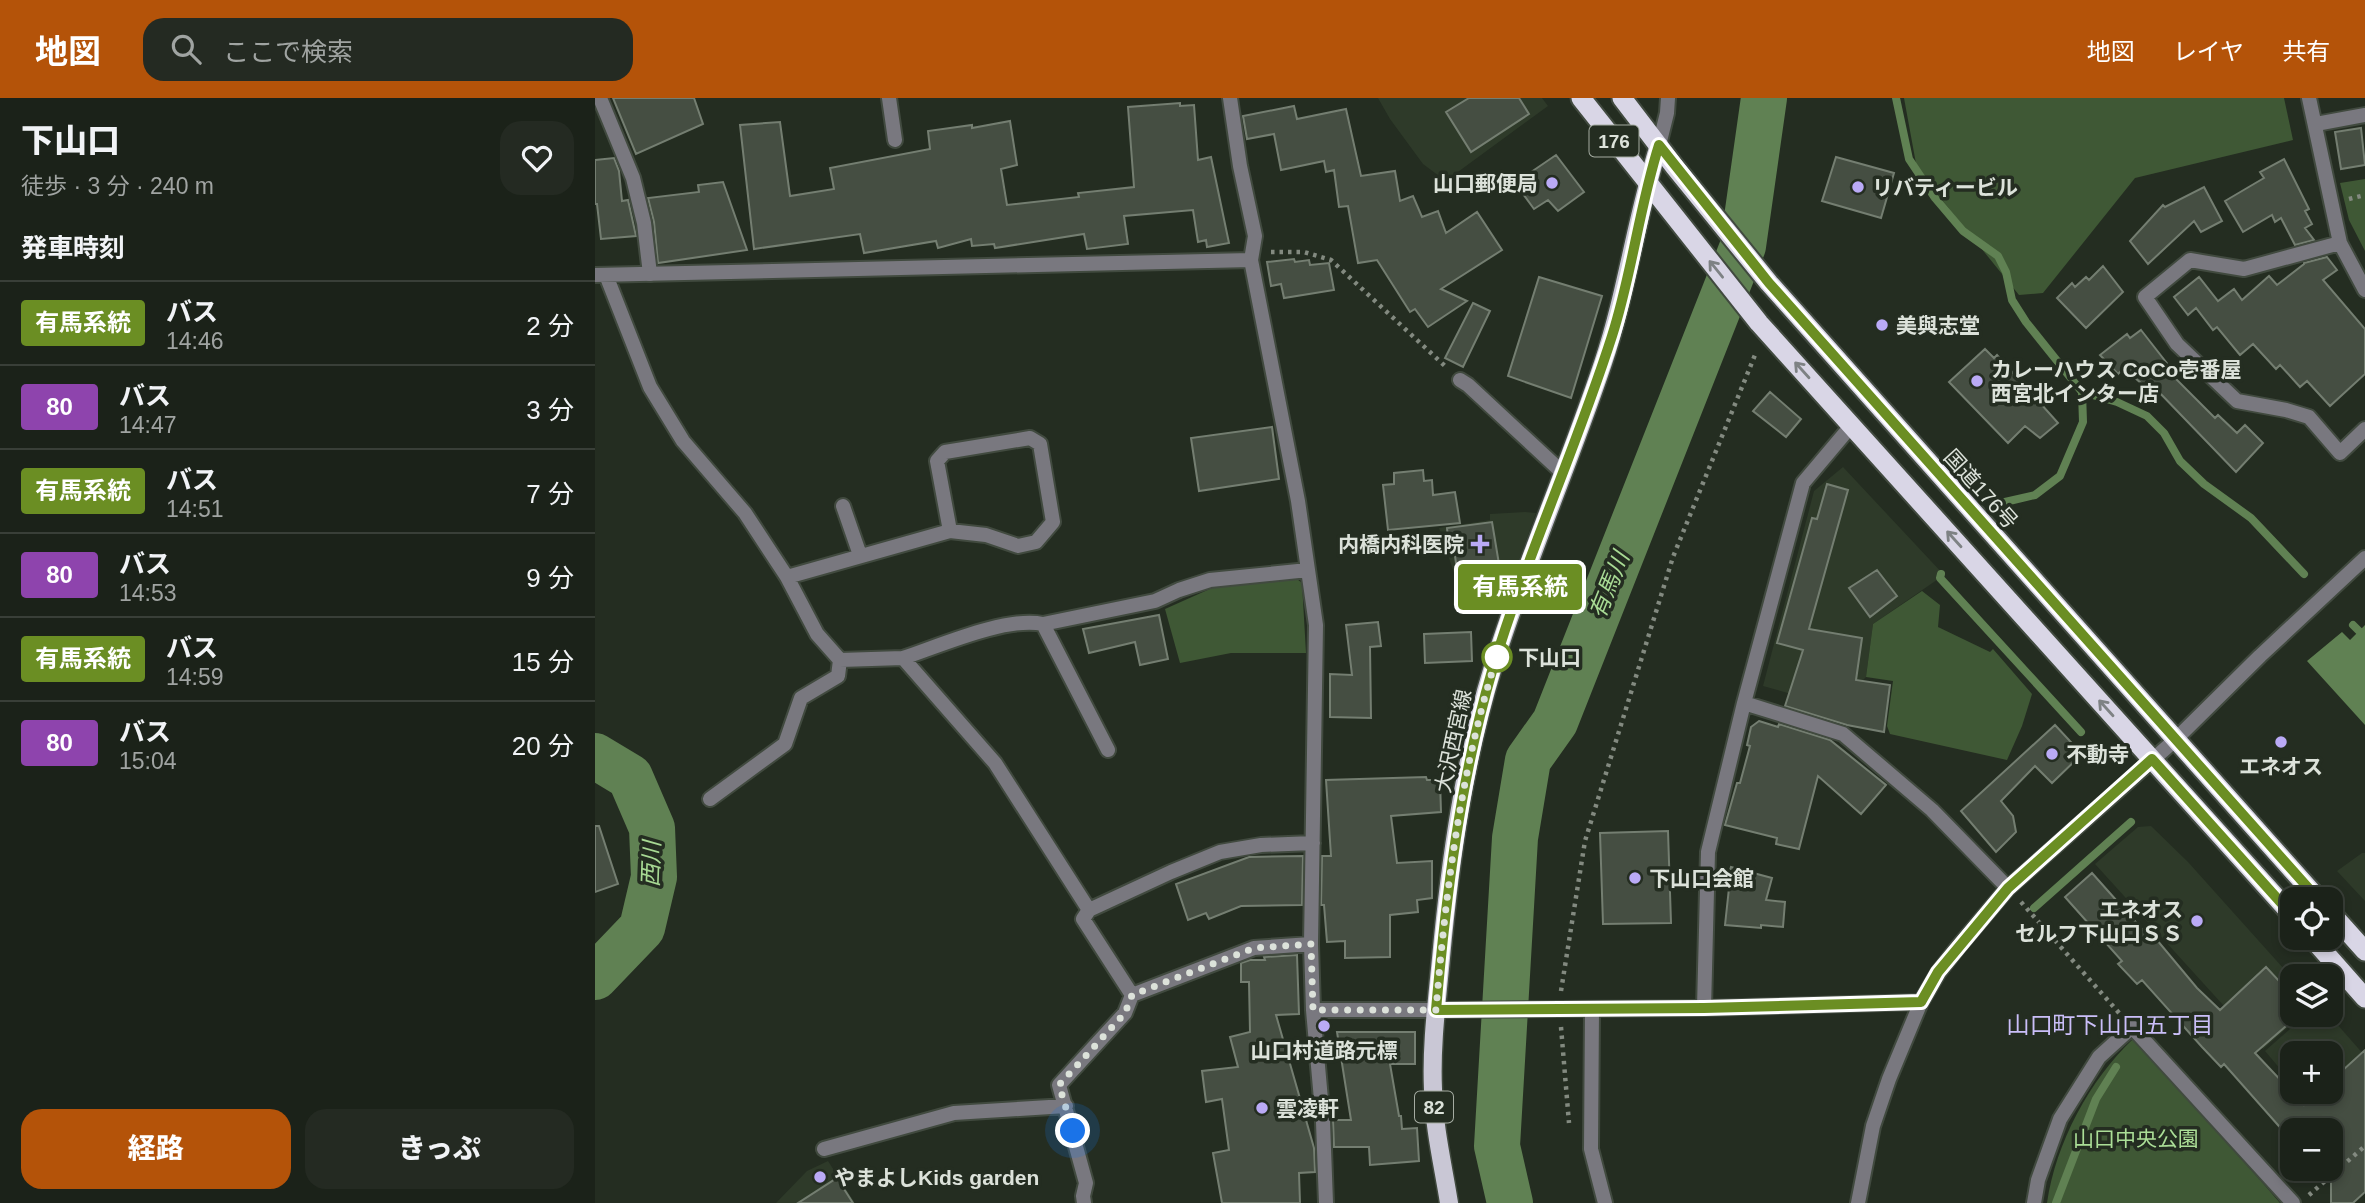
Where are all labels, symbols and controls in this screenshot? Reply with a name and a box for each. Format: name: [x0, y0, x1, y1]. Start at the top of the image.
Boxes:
search box: [143, 18, 633, 81]
icon: search: [167, 30, 205, 68]
text: 地図: [35, 33, 101, 70]
text: ここで検索: [223, 37, 353, 67]
text: 地図: [2087, 38, 2135, 65]
text: レイヤ: [2173, 38, 2244, 65]
text: 共有: [2282, 38, 2330, 65]
button: heart: [500, 121, 574, 195]
text: 下山口: [21, 122, 120, 159]
road number: 176: [1590, 126, 1639, 156]
place label: 山口郵便局: [1433, 172, 1538, 195]
text: 徒歩 · 3 分 · 240 m: [21, 173, 214, 199]
marker: 山口郵便局: [1544, 175, 1560, 191]
place label: リバティービル: [1872, 176, 2018, 199]
marker: リバティービル: [1850, 179, 1866, 195]
text: 発車時刻: [21, 233, 125, 263]
one-way arrow: [1709, 261, 1724, 279]
text: バス: [166, 297, 218, 327]
text: 有馬系統: [35, 309, 131, 336]
text: 2 分: [526, 311, 574, 341]
place label: 美與志堂: [1896, 314, 1980, 337]
marker: 美與志堂: [1874, 317, 1890, 333]
text: 14:46: [166, 328, 224, 354]
place label: カレーハウス CoCo壱番屋 西宮北インター店: [1991, 358, 2241, 405]
one-way arrow: [1793, 362, 1810, 379]
marker: カレーハウス CoCo壱番屋 西宮北インター店: [1969, 373, 1985, 389]
text: バス: [119, 381, 171, 411]
text: 80: [46, 393, 73, 420]
text: 3 分: [526, 395, 574, 425]
text: 14:47: [119, 412, 177, 438]
street label: 国道176号: [1940, 445, 2022, 533]
text: バス: [166, 465, 218, 495]
text: 有馬系統: [35, 477, 131, 504]
text: 7 分: [526, 479, 574, 509]
text: 14:51: [166, 496, 224, 522]
one-way arrow: [1946, 530, 1962, 548]
place label: 内橋内科医院: [1338, 533, 1464, 556]
marker: 内橋内科医院: [1470, 534, 1490, 554]
water label: 有馬川: [1584, 545, 1635, 622]
text: バス: [119, 549, 171, 579]
text: 80: [46, 561, 73, 588]
text: 9 分: [526, 563, 574, 593]
line badge: 有馬系統: [1471, 564, 1569, 610]
text: 有馬系統: [1472, 573, 1568, 600]
text: 14:53: [119, 580, 177, 606]
text: バス: [166, 633, 218, 663]
marker: 下山口: [1482, 642, 1512, 672]
text: 有馬系統: [35, 645, 131, 672]
place label: 下山口: [1518, 646, 1581, 669]
text: 15 分: [512, 647, 574, 677]
text: 14:59: [166, 664, 224, 690]
street label: 大沢西宮線: [1431, 687, 1475, 795]
one-way arrow: [2098, 699, 2114, 717]
text: バス: [119, 717, 171, 747]
text: 80: [46, 729, 73, 756]
text: 20 分: [512, 731, 574, 761]
marker: エネオス: [2273, 734, 2289, 750]
place label: 不動寺: [2066, 743, 2129, 766]
marker: 不動寺: [2044, 746, 2060, 762]
text: 15:04: [119, 748, 177, 774]
place label: エネオス: [2239, 755, 2323, 778]
water label: 西川: [637, 838, 665, 887]
place label: 下山口会館: [1649, 867, 1754, 890]
marker: 下山口会館: [1627, 870, 1643, 886]
map controls: [2280, 887, 2343, 1181]
button: locate: [2280, 887, 2343, 950]
place label: エネオス セルフ下山口ＳＳ: [2015, 898, 2183, 945]
marker: エネオス セルフ下山口ＳＳ: [2189, 913, 2205, 929]
button: layers: [2280, 964, 2343, 1027]
district label: 山口町下山口五丁目: [2007, 1012, 2214, 1038]
marker: 山口村道路元標: [1316, 1018, 1332, 1034]
place label: 山口村道路元標: [1251, 1039, 1398, 1062]
button: +: [2280, 1041, 2343, 1104]
road number: 82: [1415, 1091, 1453, 1122]
place label: 雲凌軒: [1276, 1097, 1339, 1120]
marker: 雲凌軒: [1254, 1100, 1270, 1116]
button: 経路: [21, 1109, 291, 1189]
button: きっぷ: [305, 1109, 574, 1189]
your location: [1055, 1113, 1090, 1148]
button: −: [2280, 1118, 2343, 1181]
park label: 山口中央公園: [2073, 1127, 2199, 1150]
place label: やまよしKids garden: [834, 1166, 1039, 1189]
marker: やまよしKids garden: [812, 1169, 828, 1185]

